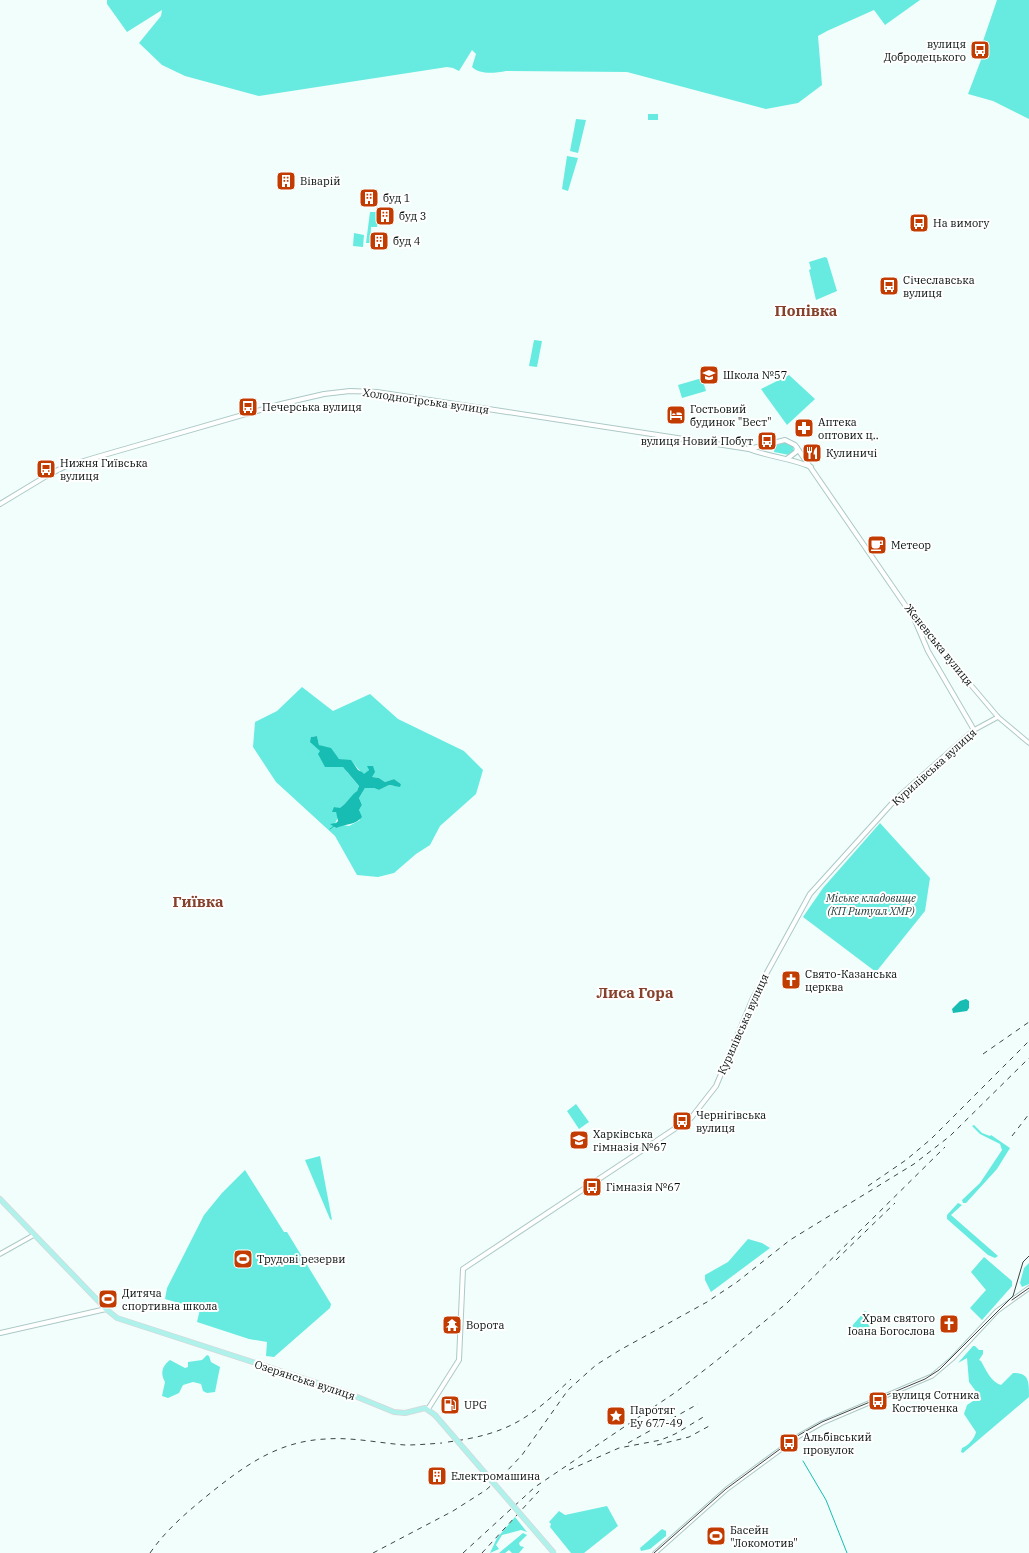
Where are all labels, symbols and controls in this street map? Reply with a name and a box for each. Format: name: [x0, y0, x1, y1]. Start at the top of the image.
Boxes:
place label: вулиця Добродецького: [884, 37, 966, 64]
bus stop icon: вулиця Добродецького: [969, 39, 991, 61]
building icon: Віварій: [275, 170, 297, 192]
place label: Віварій: [300, 174, 341, 188]
building icon: буд 1: [358, 187, 380, 209]
place label: буд 1: [383, 191, 410, 205]
building icon: буд 3: [374, 205, 396, 227]
place label: буд 3: [399, 209, 426, 223]
bus stop icon: На вимогу: [908, 212, 930, 234]
place label: На вимогу: [933, 216, 990, 230]
building icon: буд 4: [368, 230, 390, 252]
place label: буд 4: [393, 234, 421, 248]
place label: Січеславська вулиця: [903, 273, 975, 300]
bus stop icon: Січеславська вулиця: [878, 275, 900, 297]
district label: Попівка: [775, 301, 838, 320]
school or university icon: Школа №57: [698, 364, 720, 386]
place label: Школа №57: [723, 368, 787, 382]
street label: Холодногірська вулиця: [362, 385, 490, 417]
bus stop icon: Печерська вулиця: [237, 396, 259, 418]
place label: Печерська вулиця: [262, 400, 362, 414]
place label: Гостьовий будинок "Вест": [690, 402, 772, 429]
hotel icon: Гостьовий будинок "Вест": [665, 404, 687, 426]
place label: Аптека оптових ц‥: [818, 415, 879, 442]
pharmacy icon: Аптека оптових ц‥: [793, 417, 815, 439]
bus stop icon: вулиця Новий Побут: [756, 430, 778, 452]
place label: вулиця Новий Побут: [641, 434, 753, 448]
restaurant icon: Кулиничі: [801, 442, 823, 464]
place label: Кулиничі: [826, 446, 878, 460]
place label: Нижня Гиївська вулиця: [60, 456, 148, 483]
bus stop icon: Нижня Гиївська вулиця: [35, 458, 57, 480]
cafe icon: Метеор: [866, 534, 888, 556]
place label: Метеор: [891, 538, 931, 552]
street label: Женевська вулиця: [902, 601, 976, 689]
street label: Курилівська вулиця: [889, 725, 979, 809]
park label: Міське кладовище (КП Ритуал ХМР): [825, 891, 916, 918]
district label: Гиївка: [173, 892, 224, 911]
place label: Свято-Казанська церква: [805, 967, 897, 994]
church icon: Свято-Казанська церква: [780, 969, 802, 991]
street label: Курилівська вулиця: [714, 971, 772, 1077]
district label: Лиса Гора: [596, 983, 674, 1002]
place label: Чернігівська вулиця: [696, 1108, 766, 1135]
bus stop icon: Чернігівська вулиця: [671, 1110, 693, 1132]
place label: Харківська гімназія №67: [593, 1127, 667, 1154]
school or university icon: Харківська гімназія №67: [568, 1129, 590, 1151]
bus stop icon: Гімназія №67: [581, 1176, 603, 1198]
place label: Гімназія №67: [606, 1180, 681, 1194]
sports icon: Трудові резерви: [232, 1248, 254, 1270]
place label: Трудові резерви: [257, 1252, 345, 1266]
place label: Дитяча спортивна школа: [122, 1286, 218, 1313]
sports icon: Дитяча спортивна школа: [97, 1288, 119, 1310]
place label: Храм святого Іоана Богослова: [848, 1311, 935, 1338]
church icon: Храм святого Іоана Богослова: [938, 1313, 960, 1335]
temple icon: Ворота: [441, 1314, 463, 1336]
place label: Ворота: [466, 1318, 504, 1332]
street label: Озерянська вулиця: [253, 1357, 357, 1403]
place label: вулиця Сотника Костюченка: [892, 1388, 979, 1415]
bus stop icon: вулиця Сотника Костюченка: [867, 1390, 889, 1412]
fuel station icon: UPG: [439, 1394, 461, 1416]
place label: UPG: [464, 1398, 487, 1412]
place label: Паротяг Еу 677-49: [630, 1403, 683, 1430]
place icon: Паротяг Еу 677-49: [605, 1405, 627, 1427]
place label: Альбівський провулок: [803, 1430, 872, 1457]
bus stop icon: Альбівський провулок: [778, 1432, 800, 1454]
building icon: Електромашина: [426, 1465, 448, 1487]
place label: Електромашина: [451, 1469, 540, 1483]
place label: Басейн "Локомотив": [730, 1523, 798, 1550]
sports icon: Басейн "Локомотив": [705, 1525, 727, 1547]

